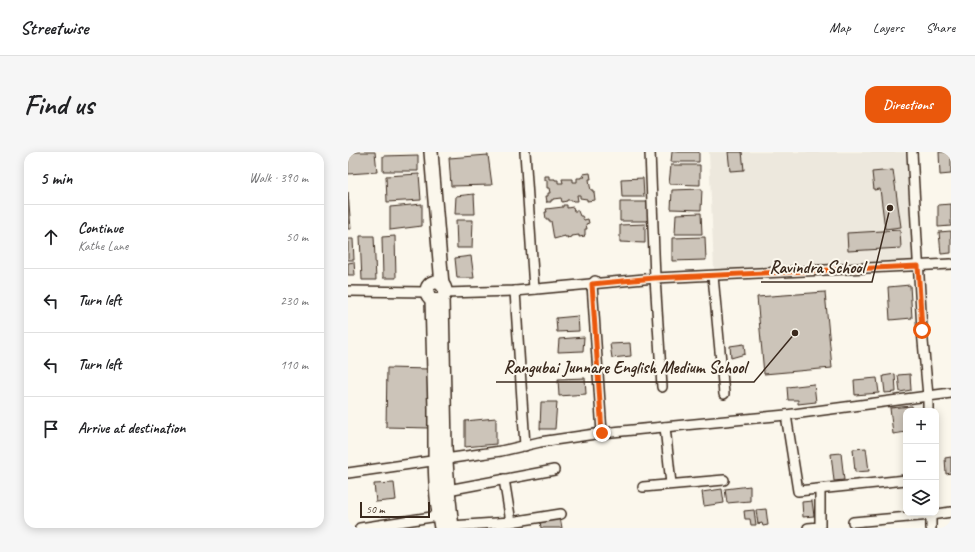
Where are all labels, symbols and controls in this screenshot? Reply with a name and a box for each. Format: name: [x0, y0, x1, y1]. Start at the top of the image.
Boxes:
text: Streetwise: [20, 16, 88, 40]
text: Map: [829, 19, 851, 36]
text: Layers: [873, 19, 904, 36]
text: Share: [926, 19, 955, 36]
button: Directions: [865, 86, 951, 123]
text: Find us: [24, 87, 94, 122]
text: 5 min: [40, 168, 72, 189]
text: Walk · 390 m: [249, 170, 308, 186]
text: Continue: [78, 219, 123, 238]
icon: ahead: [40, 226, 62, 248]
text: 50 m: [286, 229, 308, 245]
text: Kathe Lane: [78, 238, 128, 254]
callout: Ravindra School: [761, 253, 872, 282]
text: Ravindra School: [769, 257, 868, 278]
icon: left: [40, 290, 62, 312]
text: Turn left: [78, 291, 121, 310]
text: 230 m: [280, 293, 308, 309]
route start: [913, 321, 931, 339]
callout: Rangubai Junnare English Medium School: [496, 353, 754, 382]
icon: left: [40, 354, 62, 376]
text: Turn left: [78, 355, 121, 374]
text: 110 m: [280, 357, 308, 373]
text: Rangubai Junnare English Medium School: [504, 357, 750, 378]
map controls: [903, 408, 939, 516]
button: +: [903, 408, 939, 444]
icon: arrive: [40, 418, 62, 440]
text: Arrive at destination: [78, 419, 185, 438]
route end: [593, 424, 611, 442]
button: −: [903, 444, 939, 480]
button: layers: [903, 480, 939, 516]
scale bar: [360, 500, 430, 519]
text: 50 m: [366, 502, 385, 516]

